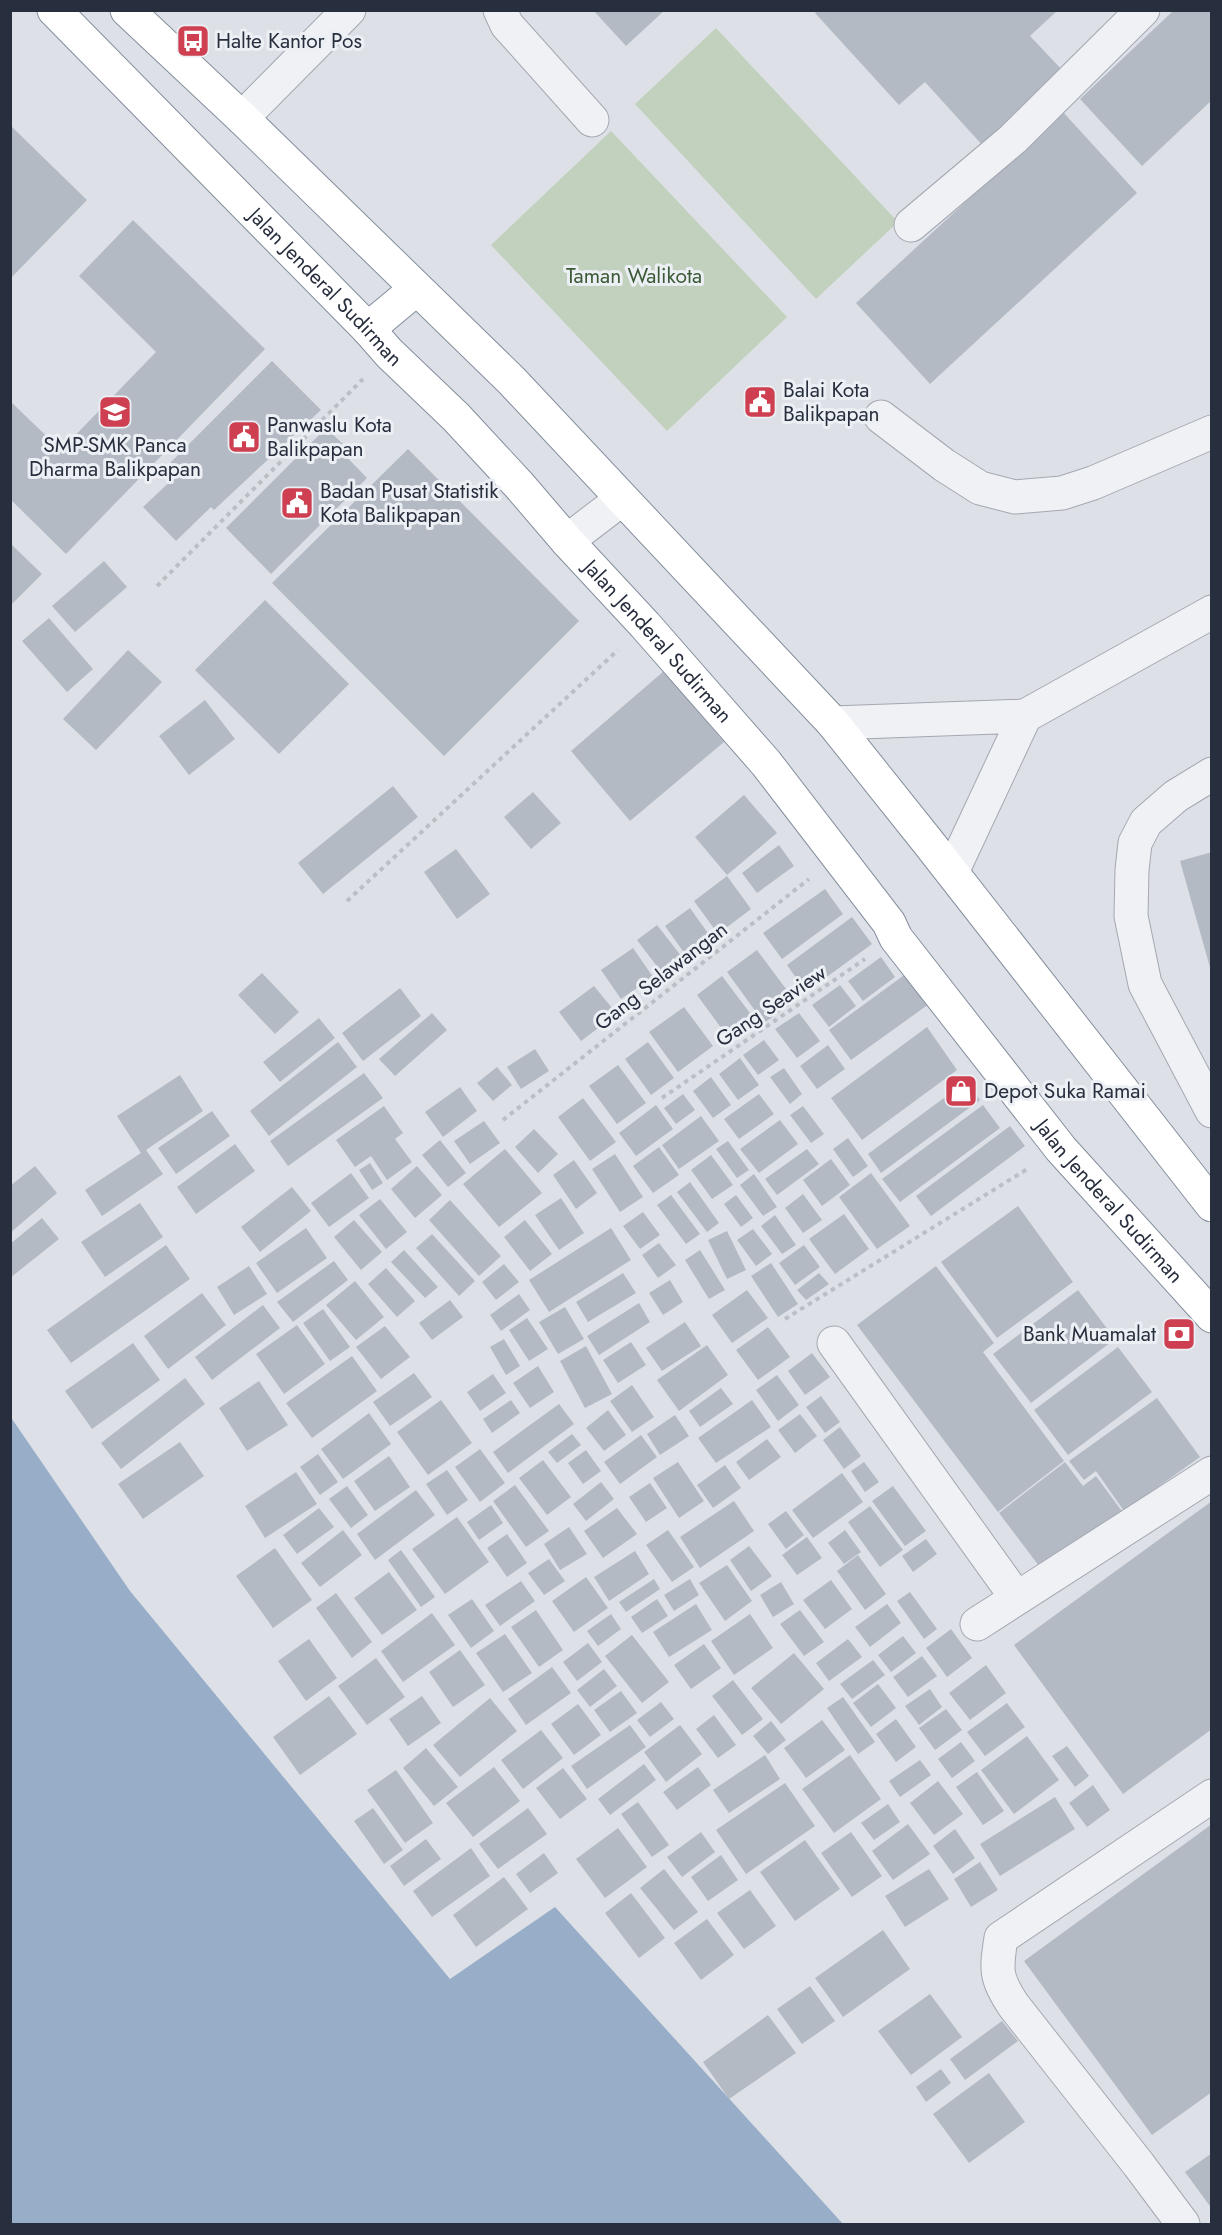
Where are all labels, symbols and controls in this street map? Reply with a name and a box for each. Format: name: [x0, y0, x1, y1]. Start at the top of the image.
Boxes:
bus stop icon: Halte Kantor Pos: [175, 23, 211, 59]
place label: Halte Kantor Pos: [216, 26, 362, 56]
street label: Jalan Jenderal Sudirman: [240, 199, 409, 373]
park label: Taman Walikota: [566, 261, 702, 291]
place label: Balai Kota Balikpapan: [783, 375, 880, 429]
public building icon: Balai Kota Balikpapan: [742, 384, 778, 420]
school or university icon: SMP-SMK Panca Dharma Balikpapan: [97, 394, 133, 430]
place label: Panwaslu Kota Balikpapan: [267, 410, 392, 464]
public building icon: Panwaslu Kota Balikpapan: [226, 419, 262, 455]
place label: SMP-SMK Panca Dharma Balikpapan: [29, 430, 201, 484]
place label: Badan Pusat Statistik Kota Balikpapan: [320, 476, 499, 530]
public building icon: Badan Pusat Statistik Kota Balikpapan: [279, 485, 315, 521]
street label: Jalan Jenderal Sudirman: [575, 551, 739, 730]
street label: Gang Selawangan: [588, 915, 734, 1037]
street label: Gang Seaview: [710, 958, 833, 1054]
shop icon: Depot Suka Ramai: [943, 1073, 979, 1109]
place label: Depot Suka Ramai: [984, 1076, 1146, 1106]
street label: Jalan Jenderal Sudirman: [1026, 1110, 1190, 1290]
bank icon: Bank Muamalat: [1161, 1316, 1197, 1352]
place label: Bank Muamalat: [1023, 1319, 1156, 1349]

